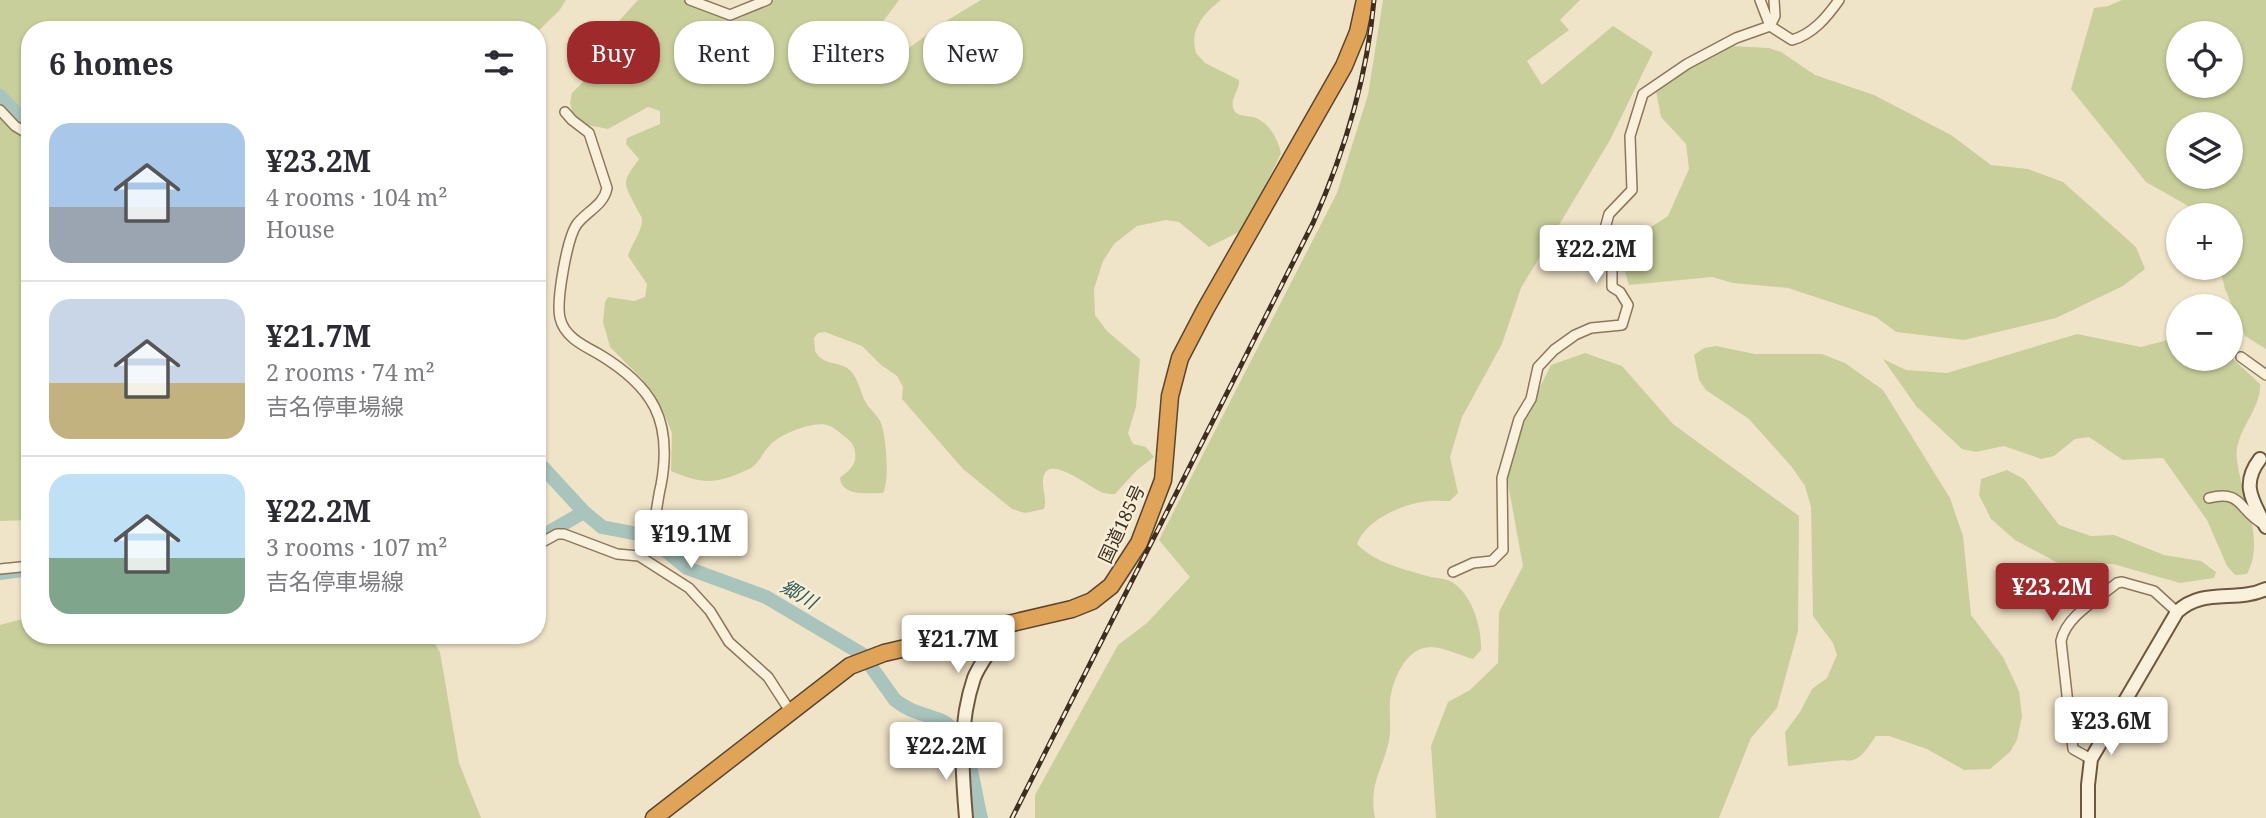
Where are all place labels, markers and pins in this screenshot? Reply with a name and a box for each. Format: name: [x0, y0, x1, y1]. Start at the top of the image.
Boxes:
pin: ¥22.2M: [1539, 226, 1653, 285]
pin: ¥19.1M: [634, 510, 748, 570]
pin: ¥23.2M: [1995, 564, 2109, 623]
pin: ¥21.7M: [901, 616, 1015, 675]
pin: ¥23.6M: [2054, 698, 2168, 757]
pin: ¥22.2M: [889, 722, 1003, 782]

